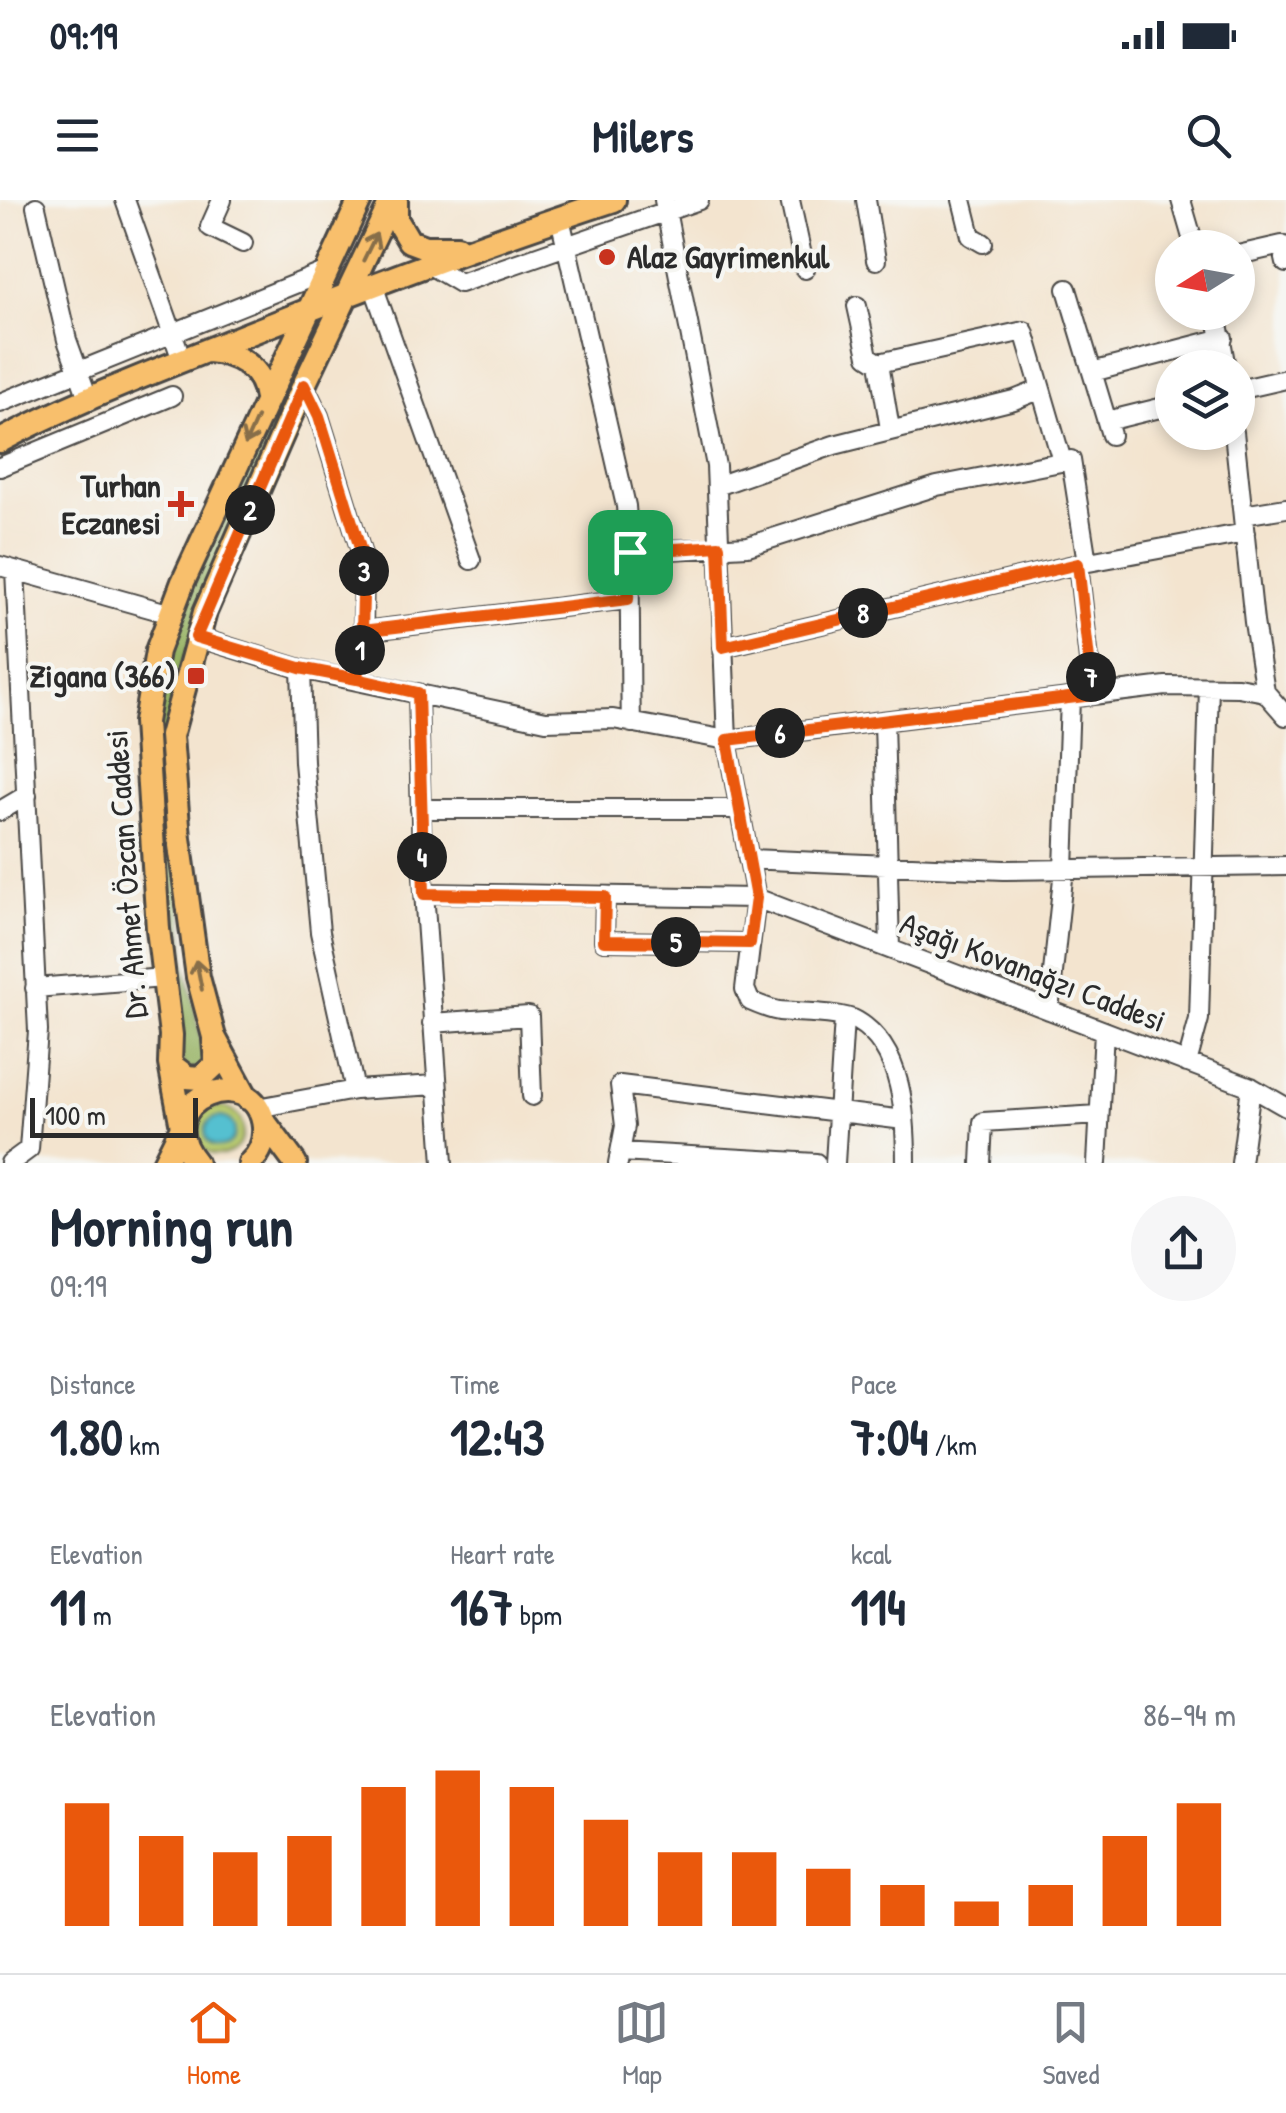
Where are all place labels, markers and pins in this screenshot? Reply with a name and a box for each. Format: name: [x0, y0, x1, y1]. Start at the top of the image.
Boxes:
place label: Alaz Gayrimenkul: [627, 235, 831, 279]
marker: Alaz Gayrimenkul: [596, 246, 618, 268]
place label: Turhan Eczanesi: [62, 464, 161, 544]
pin: 2: [225, 485, 275, 535]
marker: Turhan Eczanesi: [170, 493, 192, 515]
pin: [588, 510, 673, 595]
pin: 3: [339, 546, 389, 596]
pin: 8: [838, 588, 888, 638]
pin: 1: [335, 625, 385, 675]
pin: 7: [1066, 652, 1116, 702]
place label: Zigana (366): [29, 654, 176, 698]
marker: Zigana (366): [185, 665, 207, 687]
pin: 6: [755, 708, 805, 758]
pin: 4: [397, 832, 447, 882]
pin: 5: [651, 917, 701, 967]

